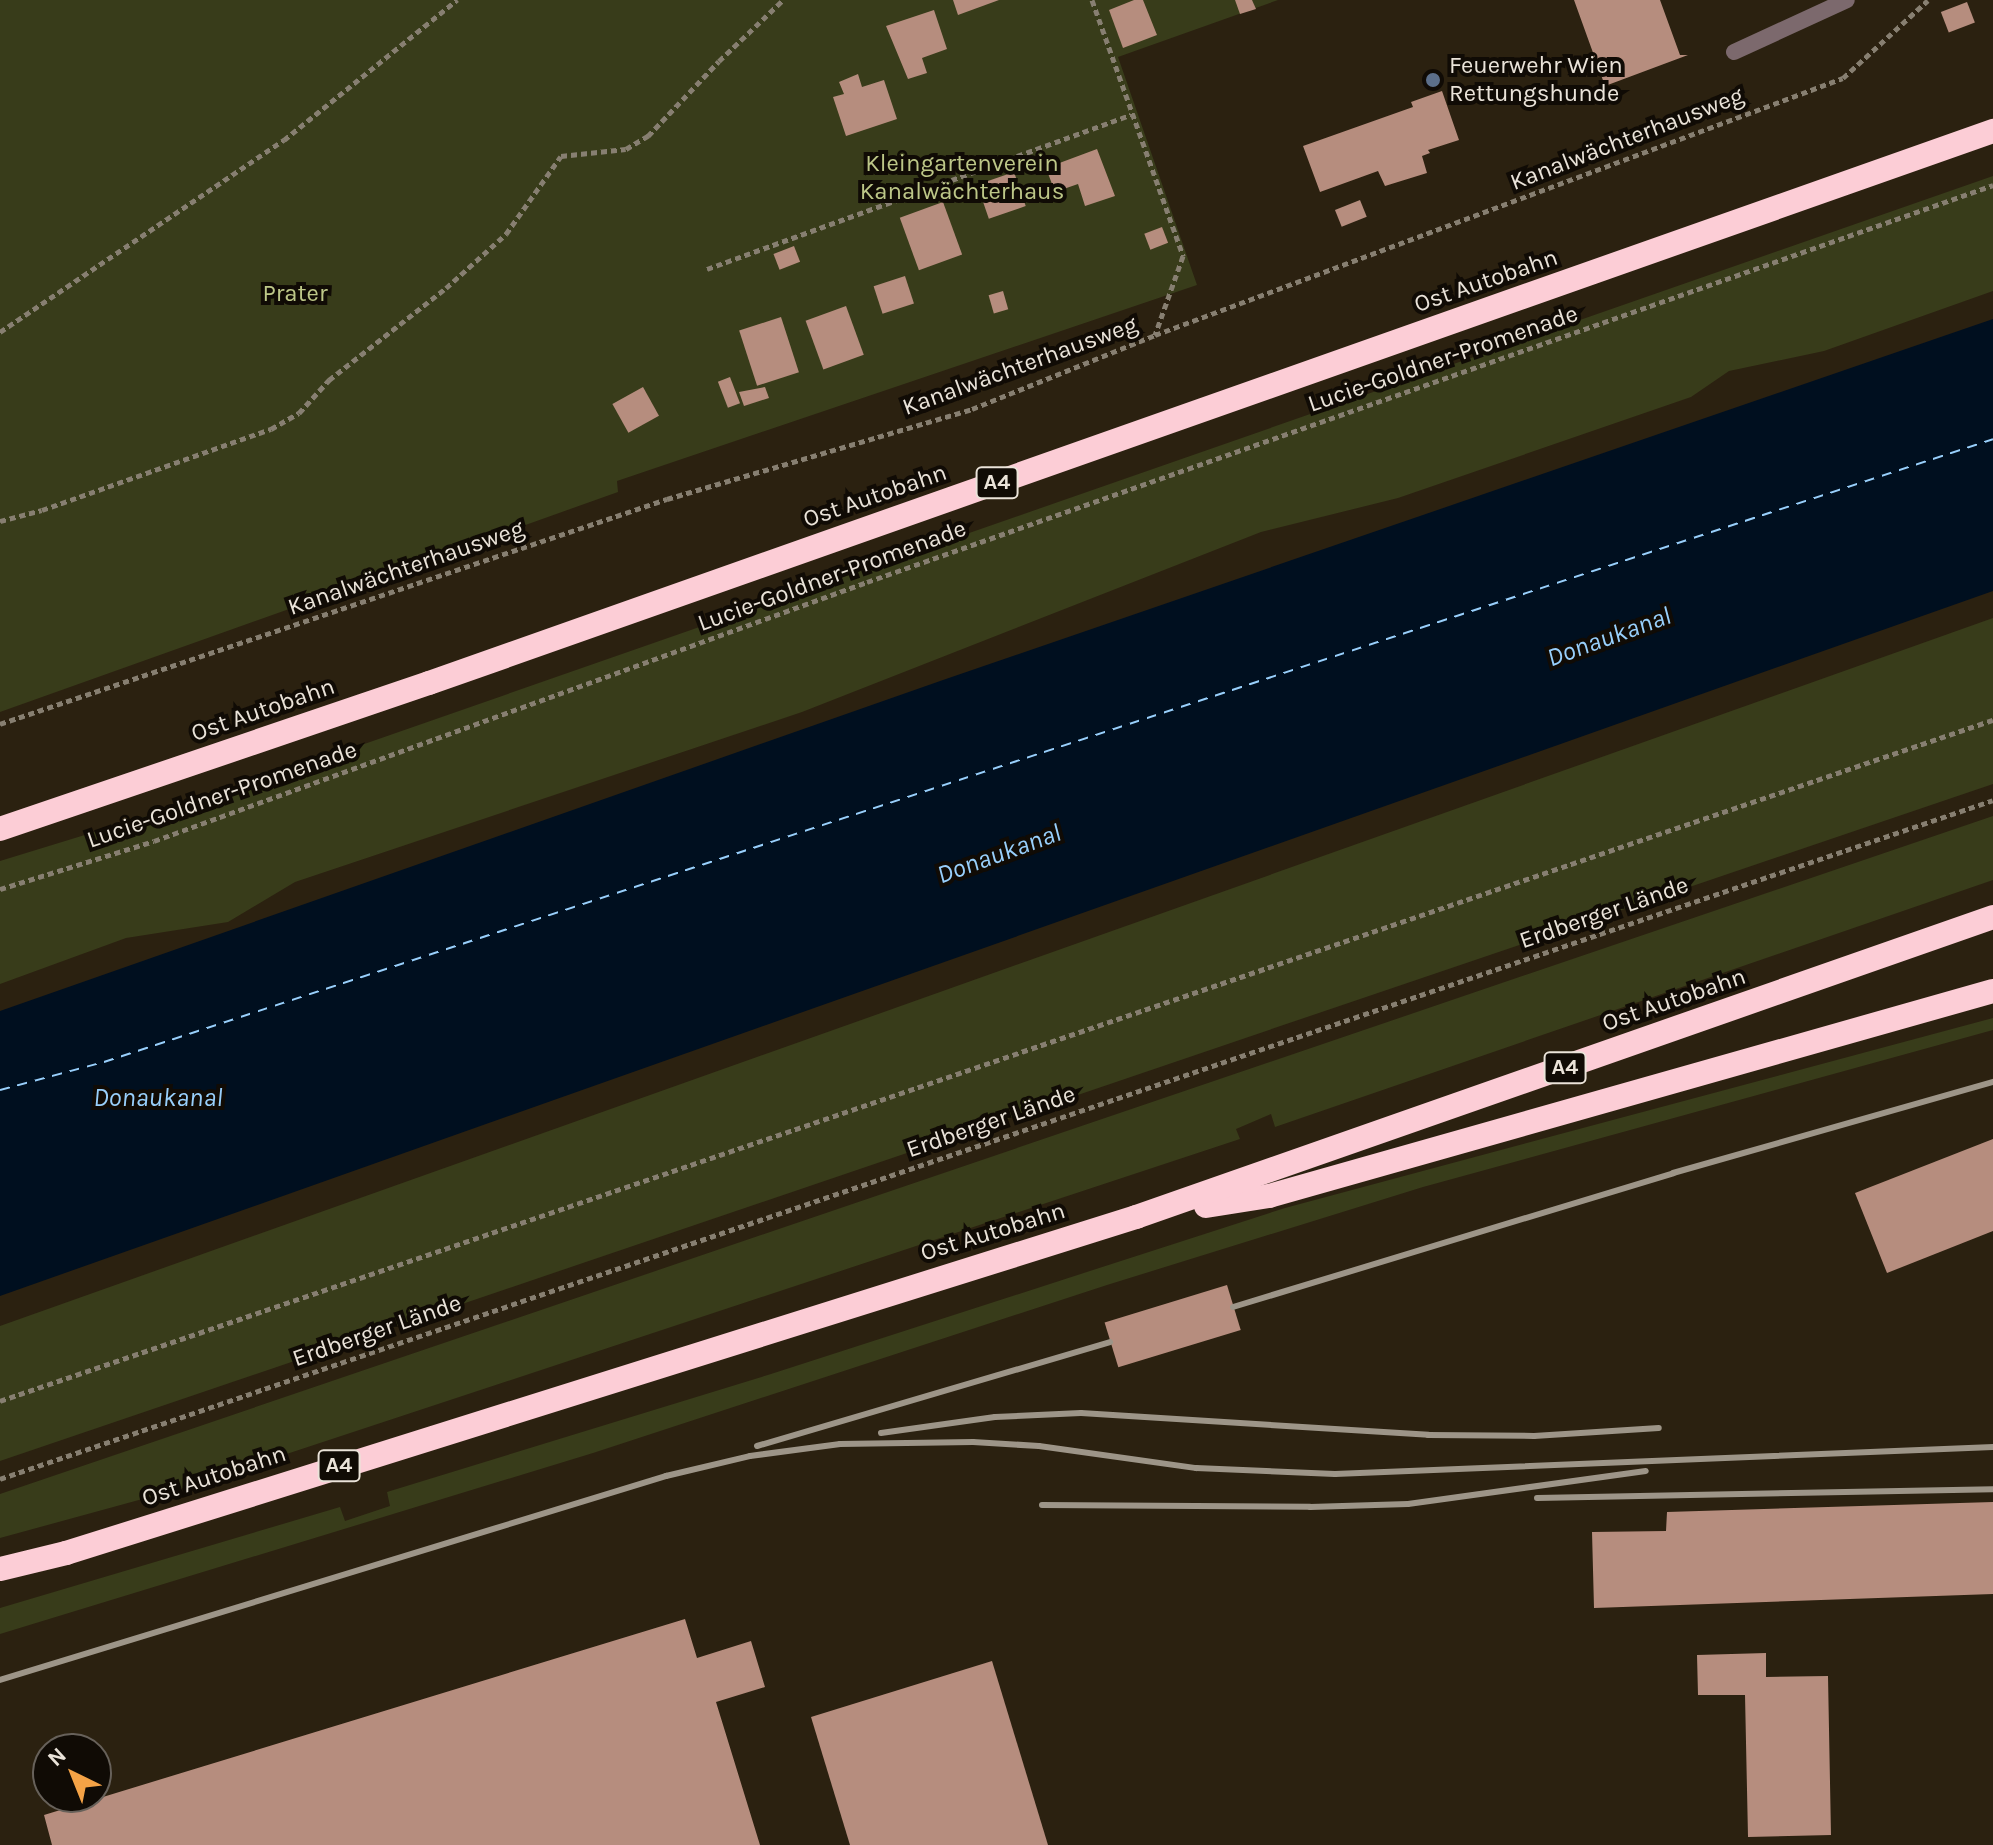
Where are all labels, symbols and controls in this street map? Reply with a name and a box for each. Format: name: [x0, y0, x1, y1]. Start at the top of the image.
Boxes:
place label: Feuerwehr Wien Rettungshunde: [1449, 52, 1623, 108]
marker: Feuerwehr Wien Rettungshunde: [1424, 71, 1442, 89]
street label: Kanalwächterhausweg: [1506, 81, 1748, 197]
park label: Kleingartenverein Kanalwächterhaus: [860, 150, 1064, 206]
street label: Ost Autobahn: [1411, 243, 1561, 319]
park label: Prater: [262, 280, 328, 308]
street label: Lucie-Goldner-Promenade: [1304, 299, 1582, 419]
street label: Kanalwächterhausweg: [899, 310, 1141, 422]
street label: Ost Autobahn: [800, 458, 950, 534]
road number: A4: [975, 465, 1019, 501]
street label: Kanalwächterhausweg: [284, 514, 528, 622]
street label: Lucie-Goldner-Promenade: [694, 514, 970, 638]
water label: Donaukanal: [1543, 600, 1675, 674]
street label: Ost Autobahn: [188, 672, 338, 748]
street label: Lucie-Goldner-Promenade: [83, 735, 361, 855]
water label: Donaukanal: [933, 817, 1065, 891]
street label: Erdberger Lände: [1516, 871, 1692, 955]
street label: Ost Autobahn: [1599, 962, 1749, 1038]
road number: A4: [1543, 1050, 1587, 1086]
street label: Erdberger Lände: [903, 1080, 1079, 1164]
water label: Donaukanal: [93, 1082, 223, 1114]
street label: Ost Autobahn: [917, 1196, 1069, 1268]
street label: Erdberger Lände: [289, 1289, 465, 1373]
street label: Ost Autobahn: [138, 1439, 290, 1513]
road number: A4: [317, 1448, 361, 1484]
north arrow: [32, 1733, 112, 1813]
text: N: [42, 1742, 72, 1772]

